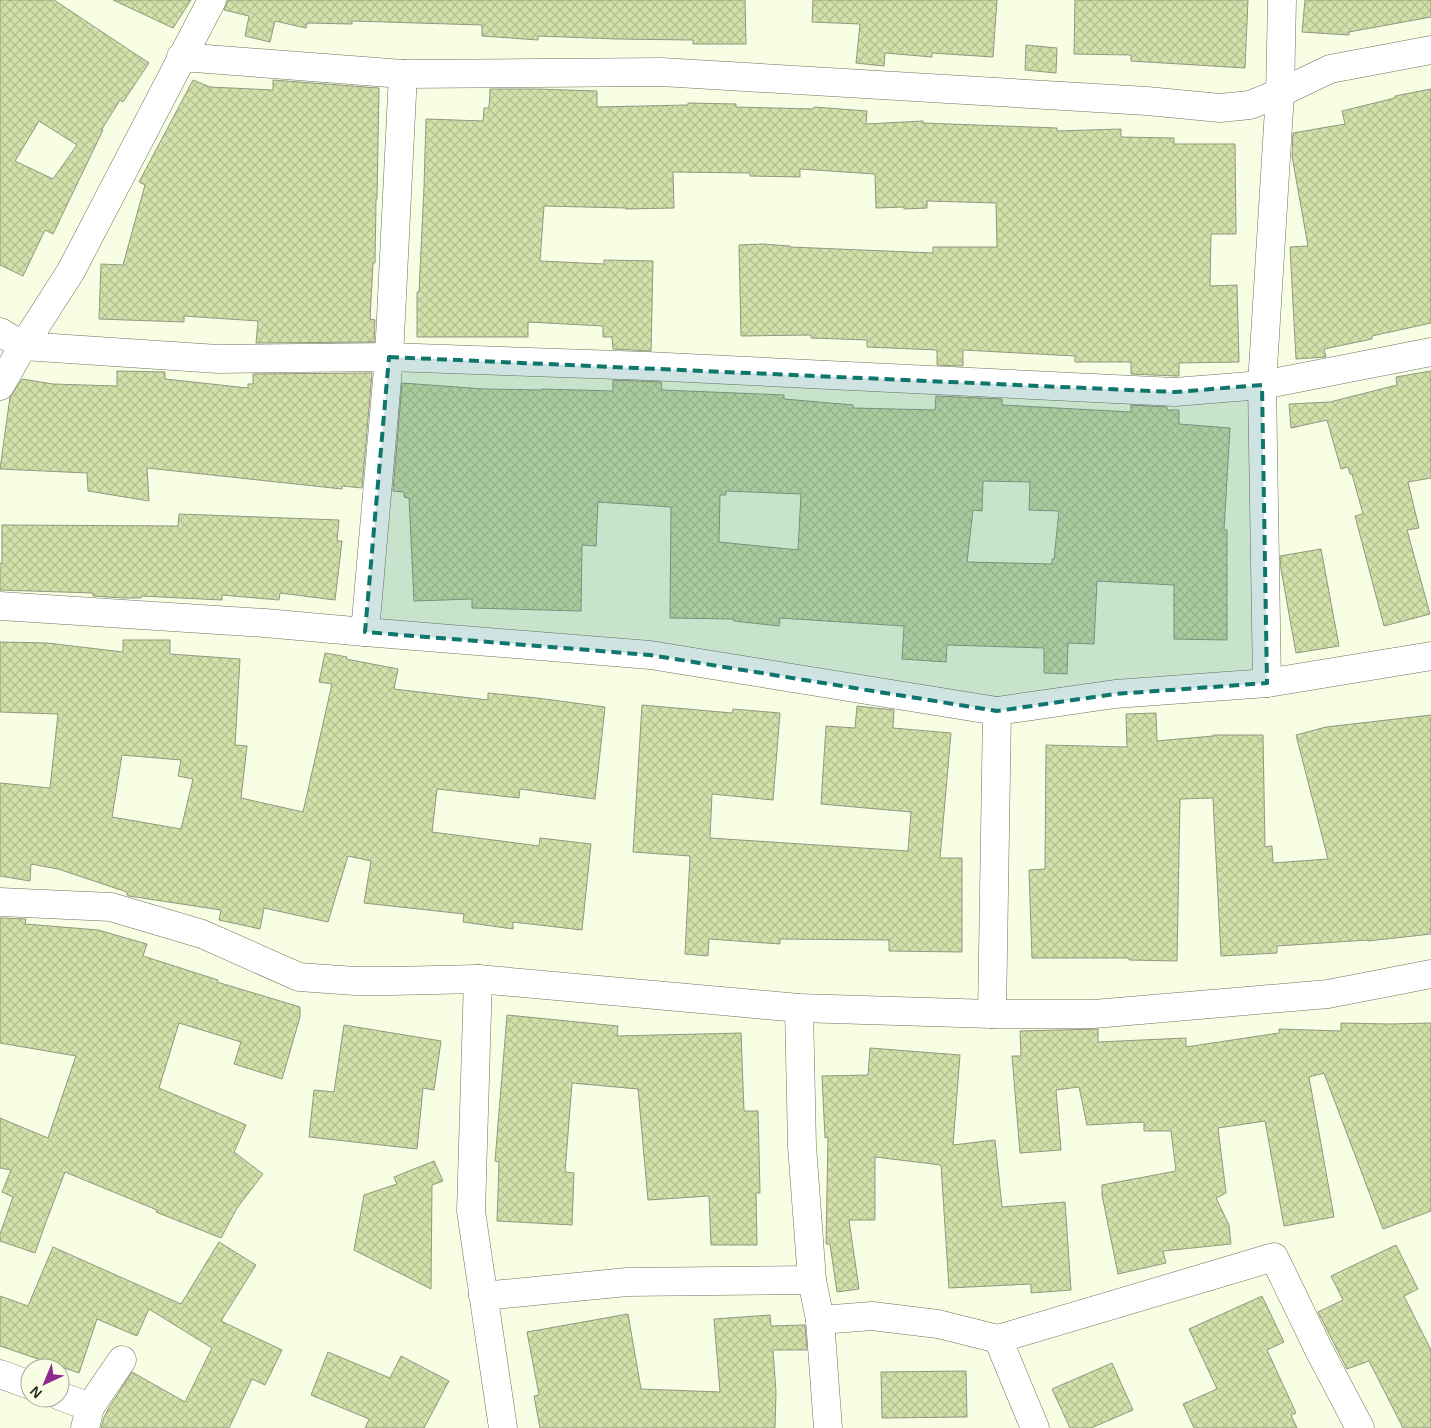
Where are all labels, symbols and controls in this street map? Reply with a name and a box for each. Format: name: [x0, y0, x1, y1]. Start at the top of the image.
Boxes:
north arrow: [20, 1358, 70, 1408]
text: N: [27, 1383, 45, 1402]

